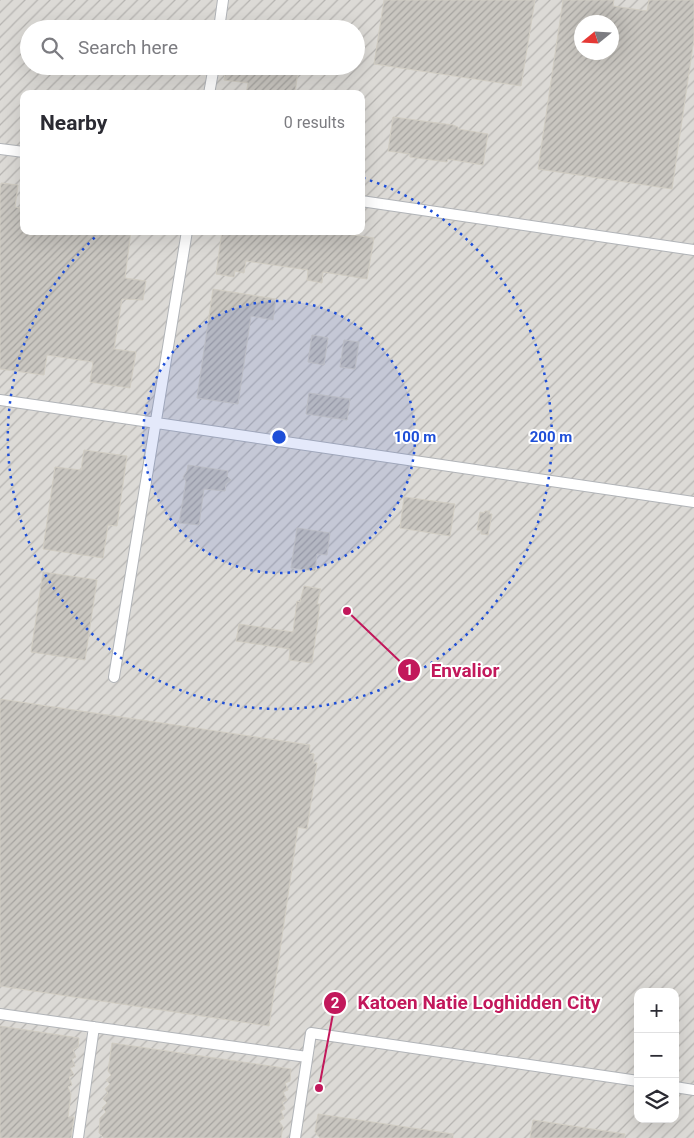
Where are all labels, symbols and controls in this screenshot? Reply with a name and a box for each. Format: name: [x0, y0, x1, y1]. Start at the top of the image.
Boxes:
north arrow: [574, 15, 619, 60]
search box: [20, 20, 365, 75]
icon: search: [38, 34, 66, 62]
text: Search here: [78, 36, 178, 59]
text: Nearby: [40, 111, 107, 135]
text: 0 results: [284, 113, 345, 132]
centre of rings: [270, 428, 288, 446]
text: 100 m: [394, 428, 436, 446]
text: 200 m: [530, 428, 572, 446]
callout: Envalior: [396, 653, 510, 687]
text: Envalior: [431, 659, 499, 682]
text: 1: [405, 661, 413, 679]
callout: Katoen Natie Loghidden City: [322, 986, 610, 1020]
map controls: [634, 988, 679, 1123]
button: +: [634, 988, 679, 1033]
text: Katoen Natie Loghidden City: [358, 991, 601, 1014]
text: 2: [331, 994, 340, 1012]
button: −: [634, 1033, 679, 1078]
button: layers: [634, 1078, 679, 1123]

